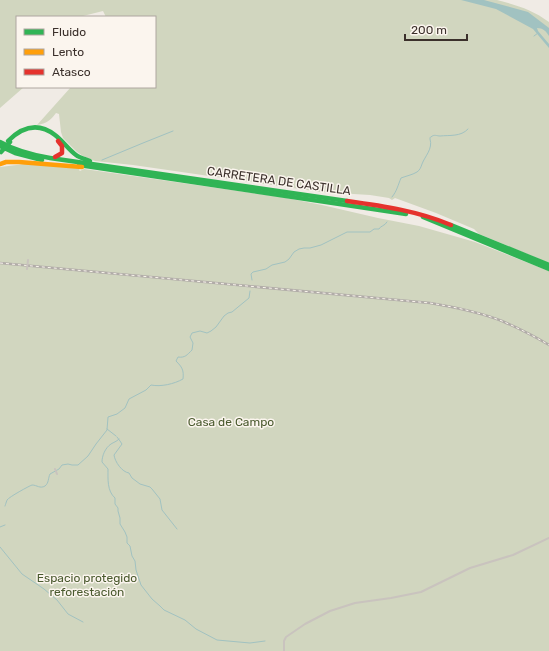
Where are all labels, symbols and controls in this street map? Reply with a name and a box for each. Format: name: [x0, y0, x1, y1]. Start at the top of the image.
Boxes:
legend: [16, 16, 156, 88]
scale bar: [405, 16, 467, 42]
text: 200 m: [411, 23, 447, 37]
text: Fluido: [52, 25, 86, 39]
text: Lento: [52, 45, 84, 59]
text: Atasco: [52, 65, 91, 79]
street label: CARRETERA DE CASTILLA: [206, 164, 352, 198]
park label: Casa de Campo: [188, 415, 274, 429]
park label: Espacio protegido reforestación: [37, 571, 137, 599]

